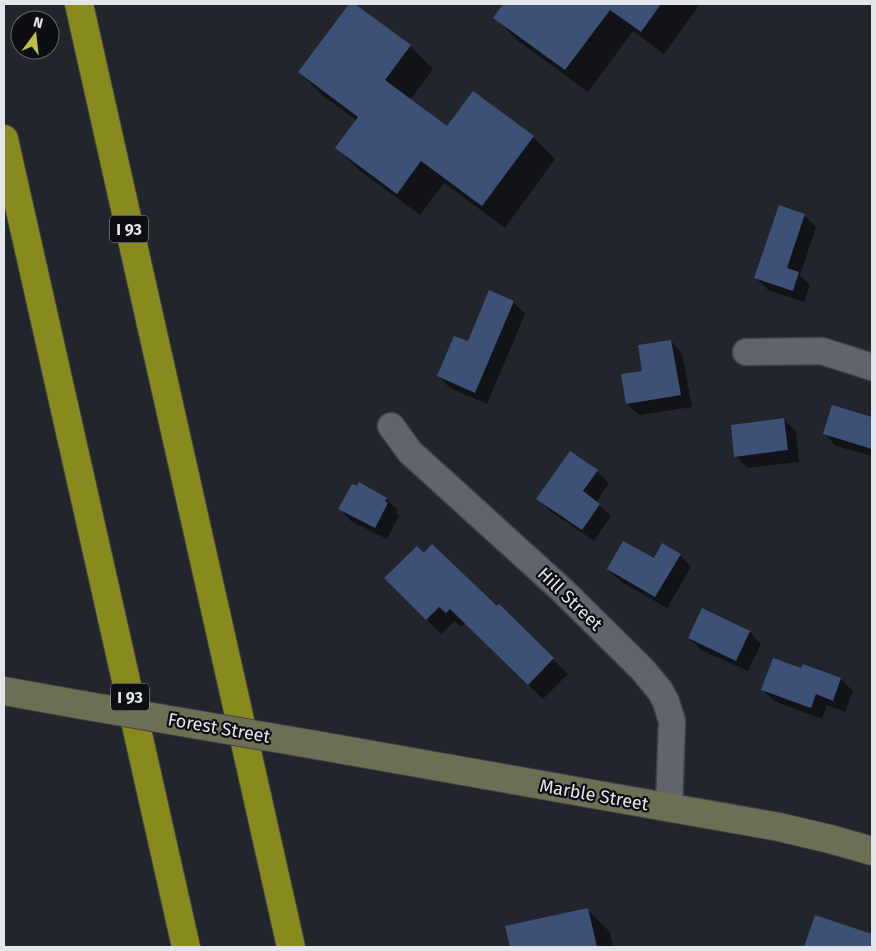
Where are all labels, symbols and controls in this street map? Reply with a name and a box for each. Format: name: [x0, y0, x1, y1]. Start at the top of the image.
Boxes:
north arrow: [10, 10, 60, 60]
text: N: [32, 14, 45, 32]
road number: I 93: [110, 215, 148, 242]
street label: Hill Street: [533, 563, 607, 636]
road number: I 93: [111, 684, 149, 710]
street label: Forest Street: [166, 708, 272, 748]
street label: Marble Street: [538, 775, 651, 815]

